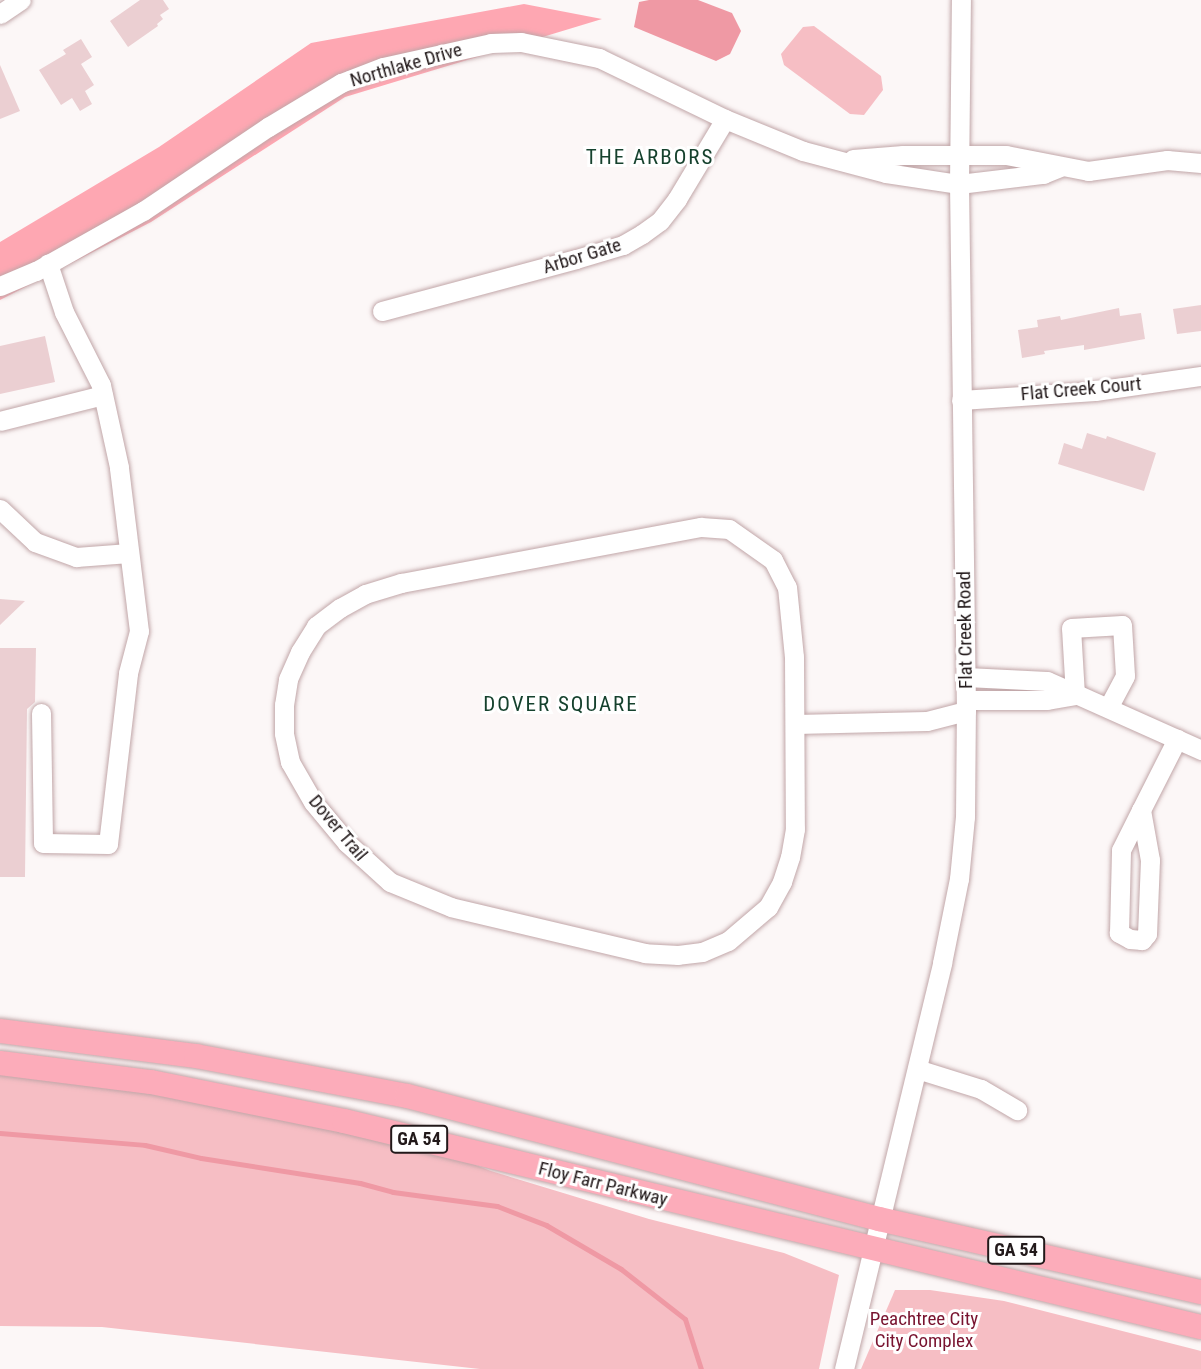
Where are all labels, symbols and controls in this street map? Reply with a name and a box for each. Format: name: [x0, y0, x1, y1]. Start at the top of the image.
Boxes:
street label: Northlake Drive: [347, 38, 465, 92]
district label: THE ARBORS: [587, 144, 713, 170]
street label: Arbor Gate: [540, 233, 624, 279]
street label: Flat Creek Court: [1020, 372, 1142, 406]
street label: Flat Creek Road: [953, 571, 977, 689]
district label: DOVER SQUARE: [485, 691, 637, 717]
street label: Dover Trail: [304, 790, 372, 866]
road number: GA 54: [389, 1124, 449, 1154]
street label: Floy Farr Parkway: [536, 1157, 670, 1211]
road number: GA 54: [986, 1236, 1046, 1265]
park label: Peachtree City City Complex: [870, 1308, 978, 1352]

